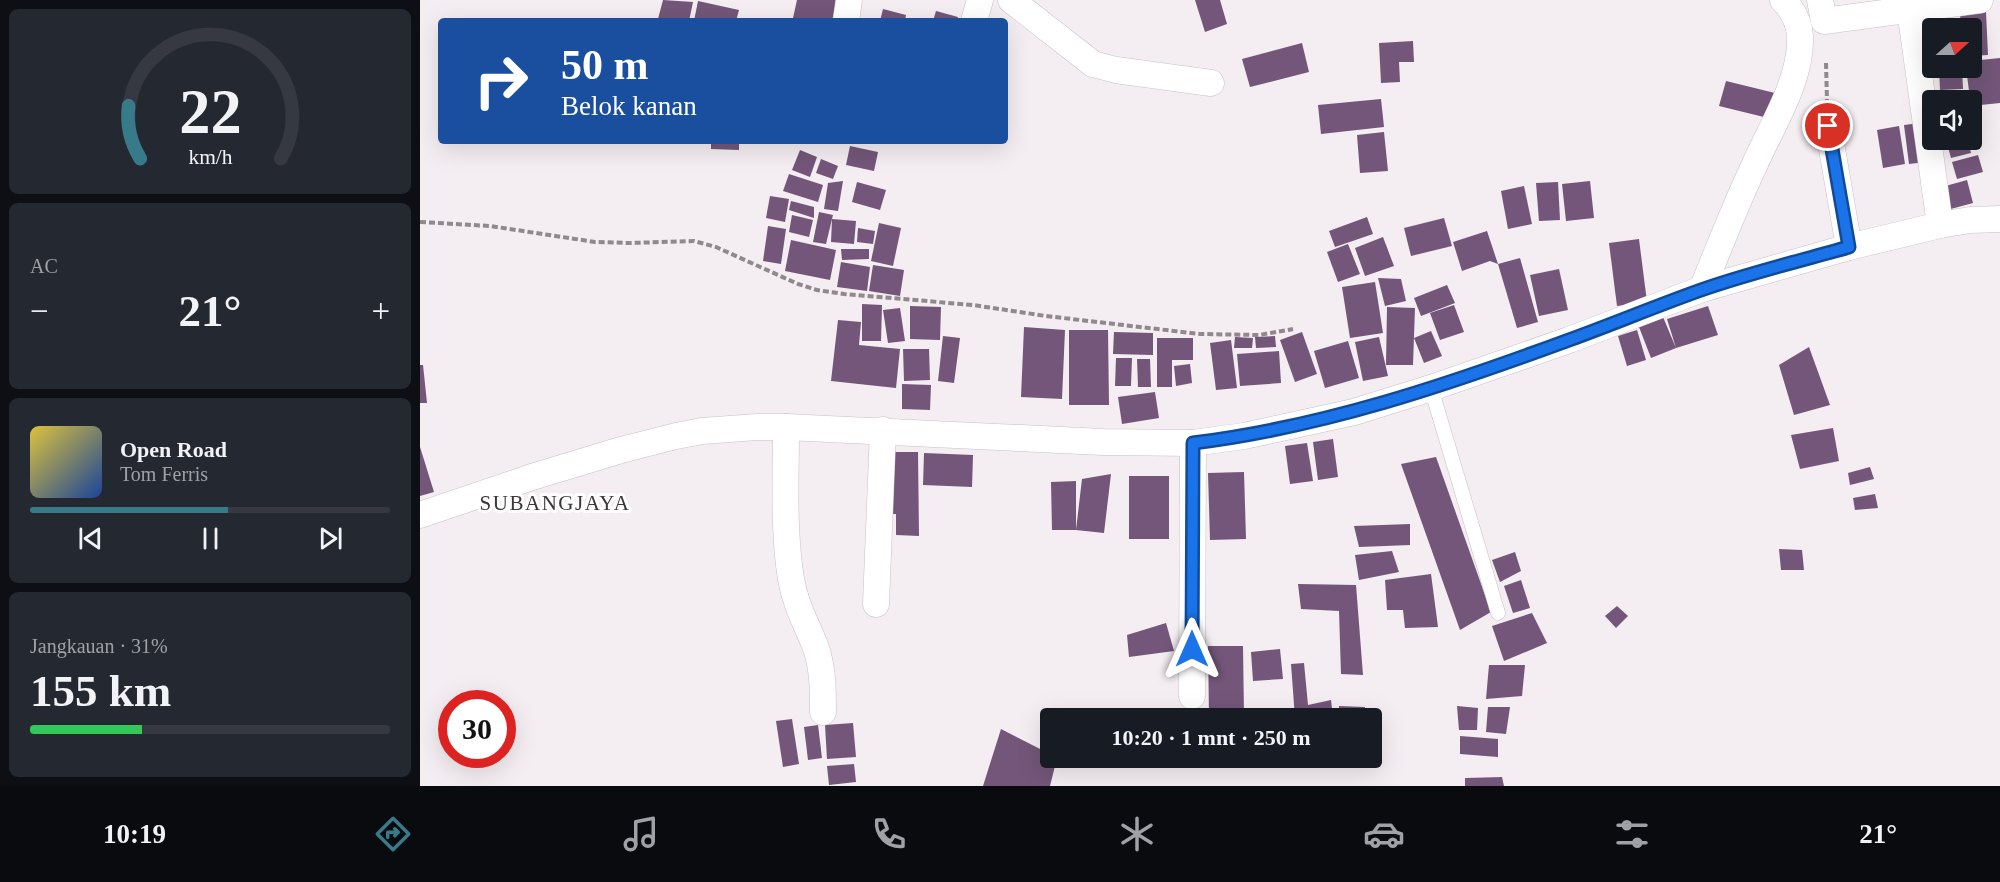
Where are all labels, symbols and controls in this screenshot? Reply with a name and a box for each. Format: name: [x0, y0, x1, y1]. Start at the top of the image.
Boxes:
north arrow: [1922, 18, 1982, 78]
map controls: [1922, 18, 1982, 150]
icon: right: [462, 42, 540, 120]
text: 50 m: [561, 42, 649, 88]
text: 22: [179, 77, 241, 146]
button: sound: [1922, 90, 1982, 150]
text: Belok kanan: [561, 91, 697, 121]
pin: [1802, 100, 1853, 151]
icon: arrive: [1811, 109, 1844, 142]
text: km/h: [188, 145, 232, 169]
text: AC: [30, 255, 58, 277]
text: 21°: [179, 286, 242, 336]
text: −: [30, 293, 49, 329]
text: +: [371, 293, 390, 329]
text: Open Road: [120, 437, 227, 462]
text: Tom Ferris: [120, 463, 208, 485]
district label: SUBANGJAYA: [480, 491, 630, 515]
icon: previous: [74, 522, 107, 555]
icon: pause: [194, 522, 227, 555]
icon: next: [314, 522, 347, 555]
position arrow: [1160, 617, 1224, 681]
text: Jangkauan · 31%: [30, 635, 168, 657]
text: 155 km: [30, 666, 171, 716]
speed limit sign: 30: [438, 690, 516, 768]
text: 10:20 · 1 mnt · 250 m: [1111, 725, 1311, 750]
icon: directions: [372, 813, 414, 855]
icon: music: [620, 813, 662, 855]
icon: phone: [868, 813, 910, 855]
icon: climate: [1116, 813, 1158, 855]
icon: car: [1363, 813, 1405, 855]
icon: filters: [1611, 813, 1653, 855]
text: 10:19: [103, 819, 166, 849]
text: 21°: [1859, 819, 1897, 849]

